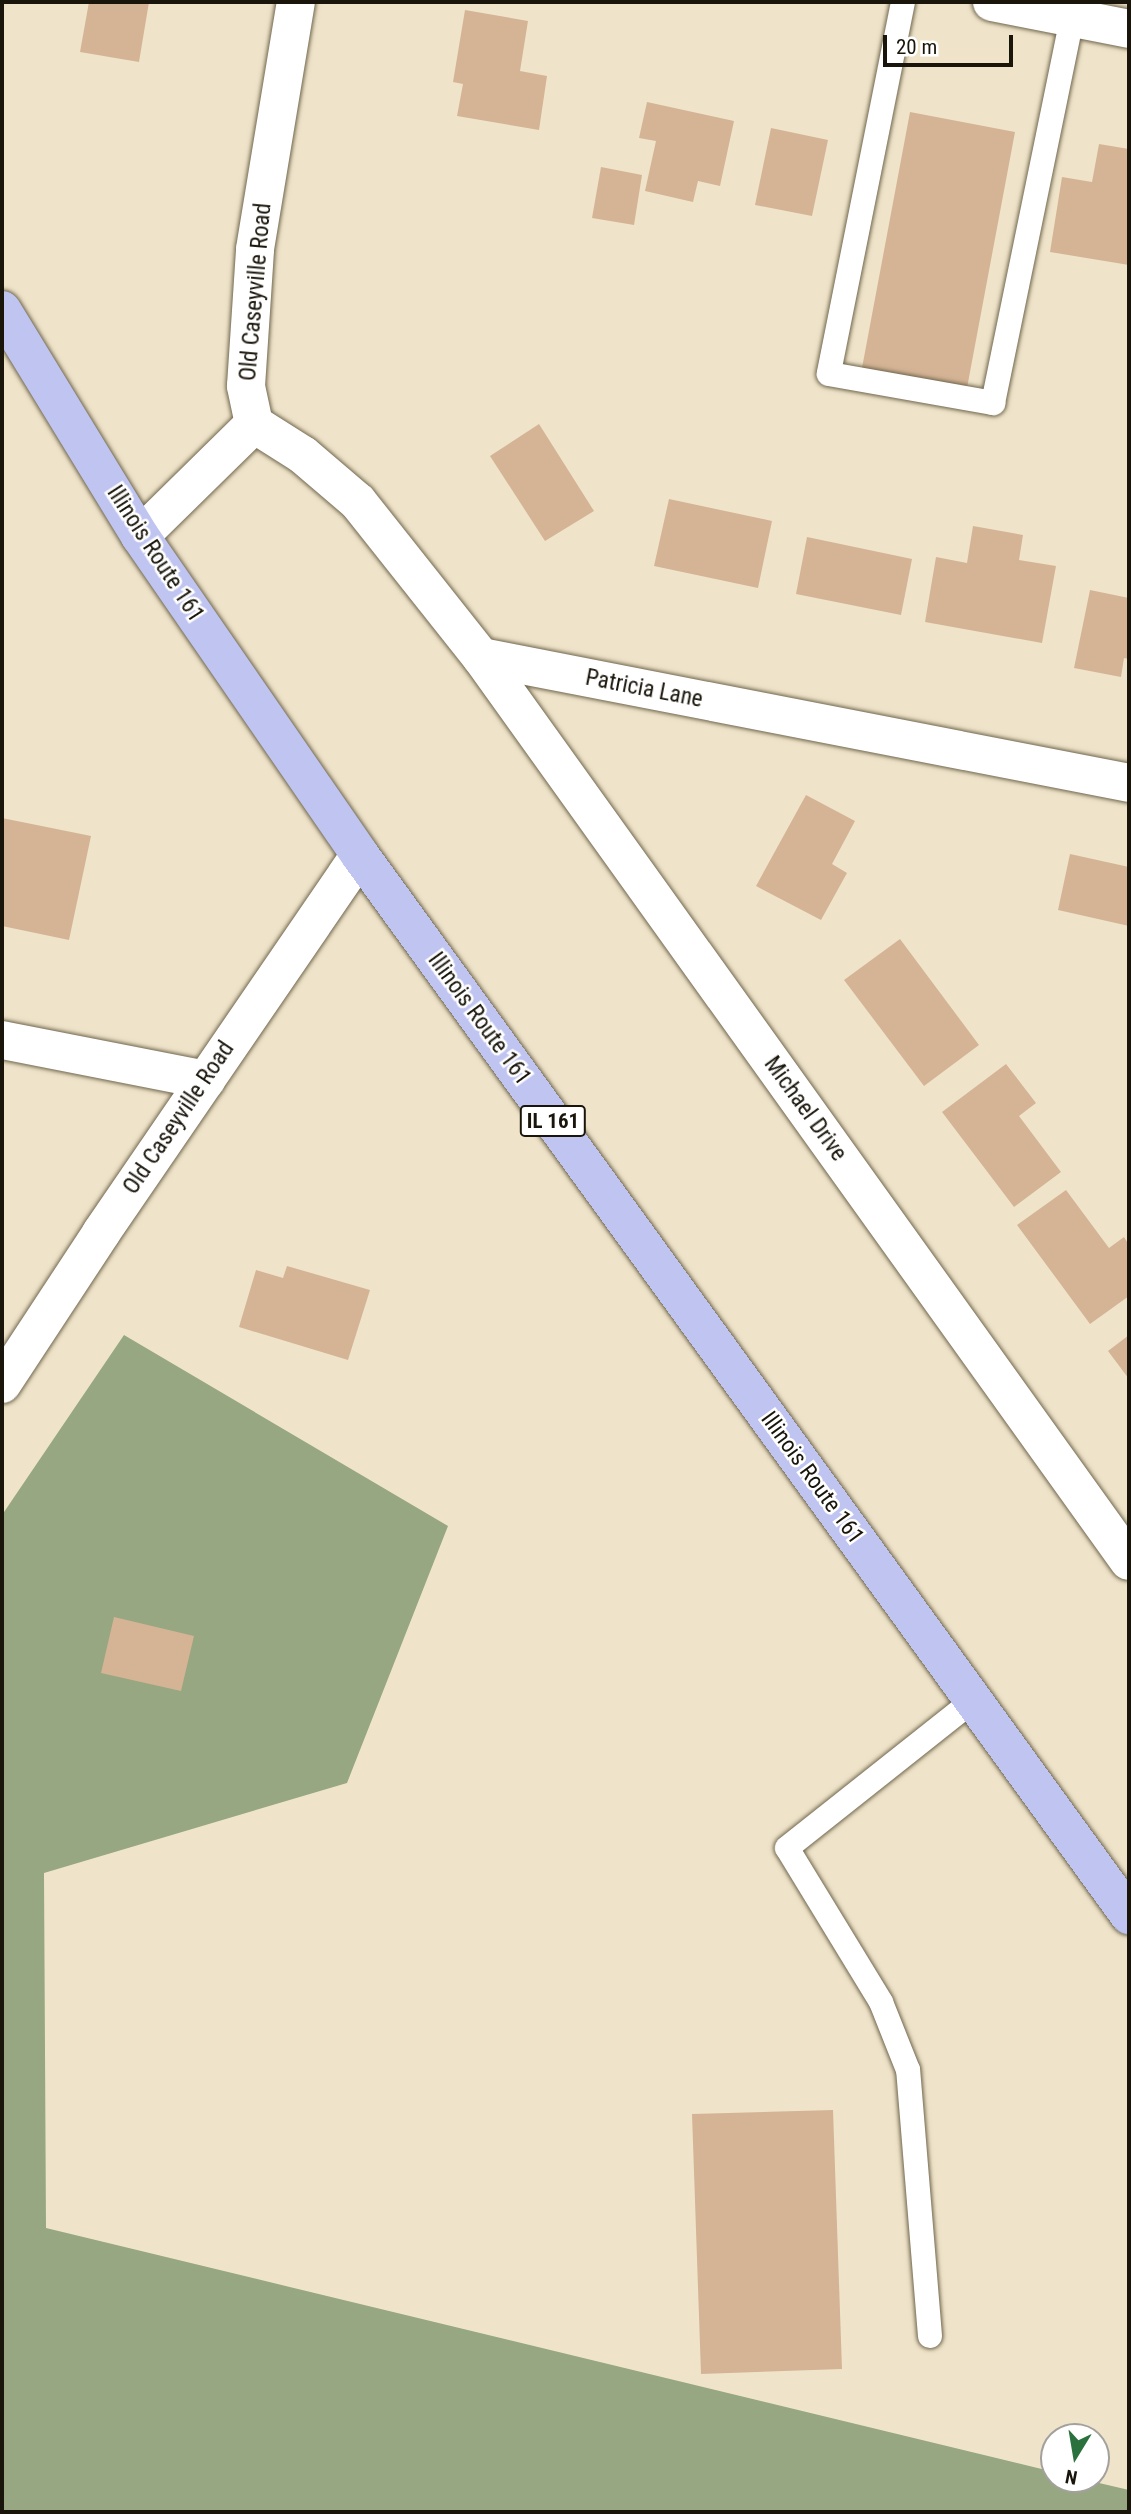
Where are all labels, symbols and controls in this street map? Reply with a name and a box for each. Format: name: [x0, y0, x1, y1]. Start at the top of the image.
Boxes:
scale bar: [886, 21, 1016, 65]
text: 20 m: [896, 35, 937, 59]
street label: Old Caseyville Road: [234, 202, 278, 382]
street label: Illinois Route 161: [101, 481, 209, 627]
street label: Patricia Lane: [583, 664, 705, 714]
street label: Illinois Route 161: [422, 947, 536, 1091]
street label: Old Caseyville Road: [118, 1036, 240, 1200]
street label: Michael Drive: [758, 1051, 852, 1167]
road number: IL 161: [520, 1104, 586, 1138]
street label: Illinois Route 161: [755, 1406, 869, 1550]
north arrow: [1040, 2423, 1110, 2493]
text: N: [1063, 2465, 1079, 2490]

